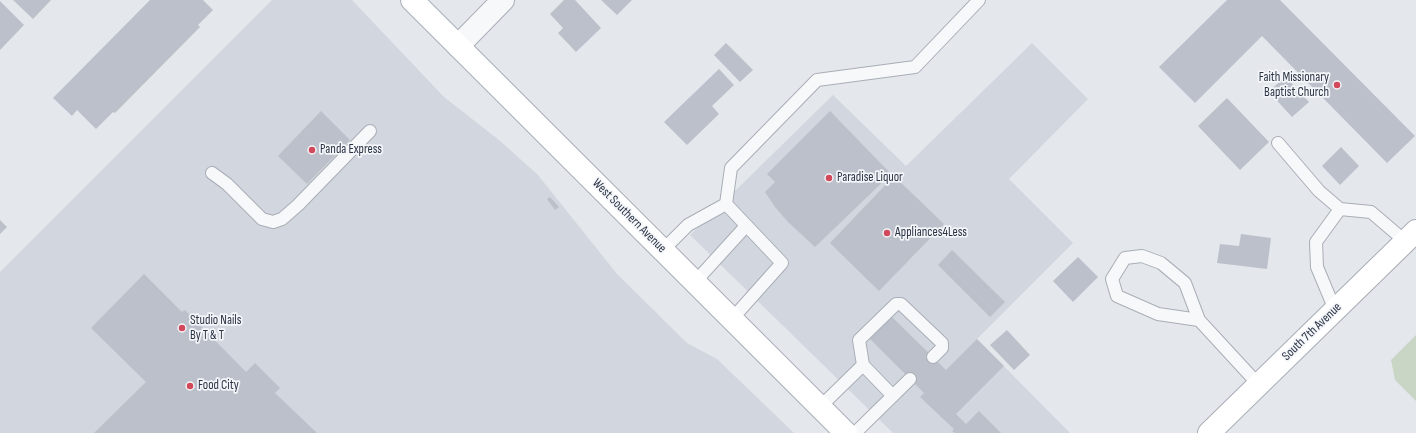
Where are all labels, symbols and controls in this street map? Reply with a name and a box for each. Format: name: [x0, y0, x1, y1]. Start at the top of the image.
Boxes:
place label: Faith Missionary Baptist Church: [1259, 70, 1329, 101]
marker: Faith Missionary Baptist Church: [1332, 80, 1342, 90]
place label: Panda Express: [320, 142, 382, 158]
marker: Panda Express: [307, 145, 317, 155]
place label: Paradise Liquor: [837, 170, 903, 186]
marker: Paradise Liquor: [824, 173, 834, 183]
street label: West Southern Avenue: [589, 176, 669, 256]
place label: Appliances4Less: [895, 225, 967, 241]
marker: Appliances4Less: [882, 228, 892, 238]
street label: South 7th Avenue: [1279, 300, 1345, 364]
place label: Studio Nails By T & T: [190, 313, 241, 344]
marker: Studio Nails By T & T: [177, 323, 187, 333]
place label: Food City: [198, 378, 239, 394]
marker: Food City: [185, 381, 195, 391]

